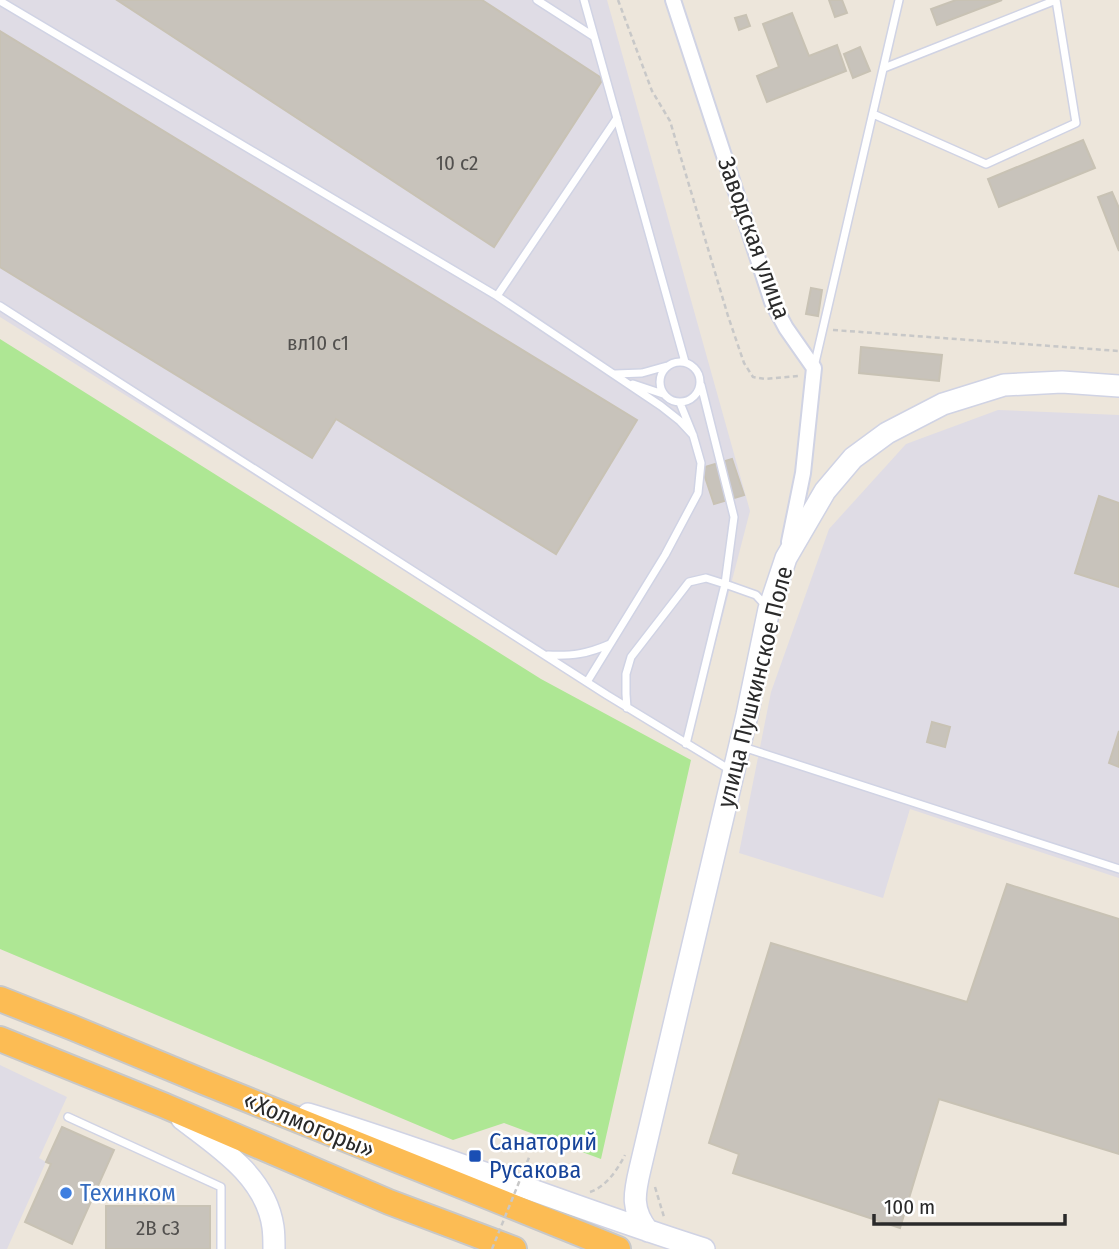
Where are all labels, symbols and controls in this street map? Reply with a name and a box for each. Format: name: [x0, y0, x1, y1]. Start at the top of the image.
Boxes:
house number: 10 с2: [436, 150, 478, 176]
street label: Заводская улица: [712, 153, 796, 323]
house number: вл10 с1: [287, 330, 349, 356]
street label: улица Пушкинское Поле: [711, 564, 799, 810]
street label: «Холмогоры»: [239, 1086, 379, 1164]
place label: Санаторий Русакова: [489, 1128, 597, 1184]
marker: Санаторий Русакова: [467, 1148, 483, 1164]
place label: Техинком: [80, 1179, 176, 1207]
scale bar: [874, 1182, 1065, 1226]
marker: Техинком: [58, 1185, 74, 1201]
text: 100 m: [884, 1194, 935, 1220]
house number: 2В с3: [136, 1215, 180, 1241]

